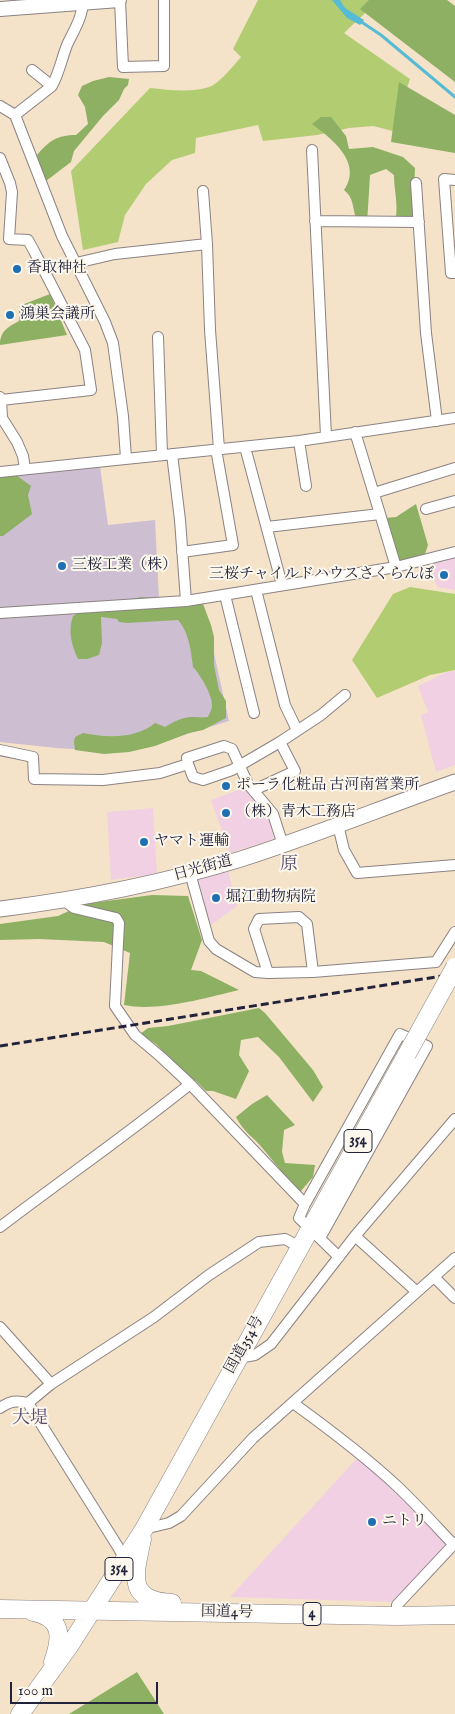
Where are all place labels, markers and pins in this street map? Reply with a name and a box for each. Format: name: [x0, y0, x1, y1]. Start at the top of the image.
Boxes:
place label: 香取神社: [27, 260, 87, 278]
marker: 香取神社: [11, 263, 23, 275]
place label: 鴻巣会議所: [20, 306, 95, 324]
marker: 鴻巣会議所: [4, 309, 16, 321]
place label: 三桜工業（株）: [72, 557, 177, 575]
marker: 三桜工業（株）: [56, 560, 68, 572]
place label: 三桜チャイルドハウスさくらんぼ: [209, 566, 434, 584]
marker: 三桜チャイルドハウスさくらんぼ: [438, 569, 450, 581]
place label: ポーラ化粧品 古河南営業所: [236, 777, 419, 795]
marker: ポーラ化粧品 古河南営業所: [220, 780, 232, 792]
place label: （株）青木工務店: [236, 804, 356, 822]
marker: （株）青木工務店: [220, 807, 232, 819]
place label: ヤマト運輸: [154, 833, 229, 851]
marker: ヤマト運輸: [138, 836, 150, 848]
place label: 堀江動物病院: [226, 889, 316, 907]
marker: 堀江動物病院: [210, 892, 222, 904]
place label: ニトリ: [382, 1513, 427, 1531]
marker: ニトリ: [366, 1516, 378, 1528]

